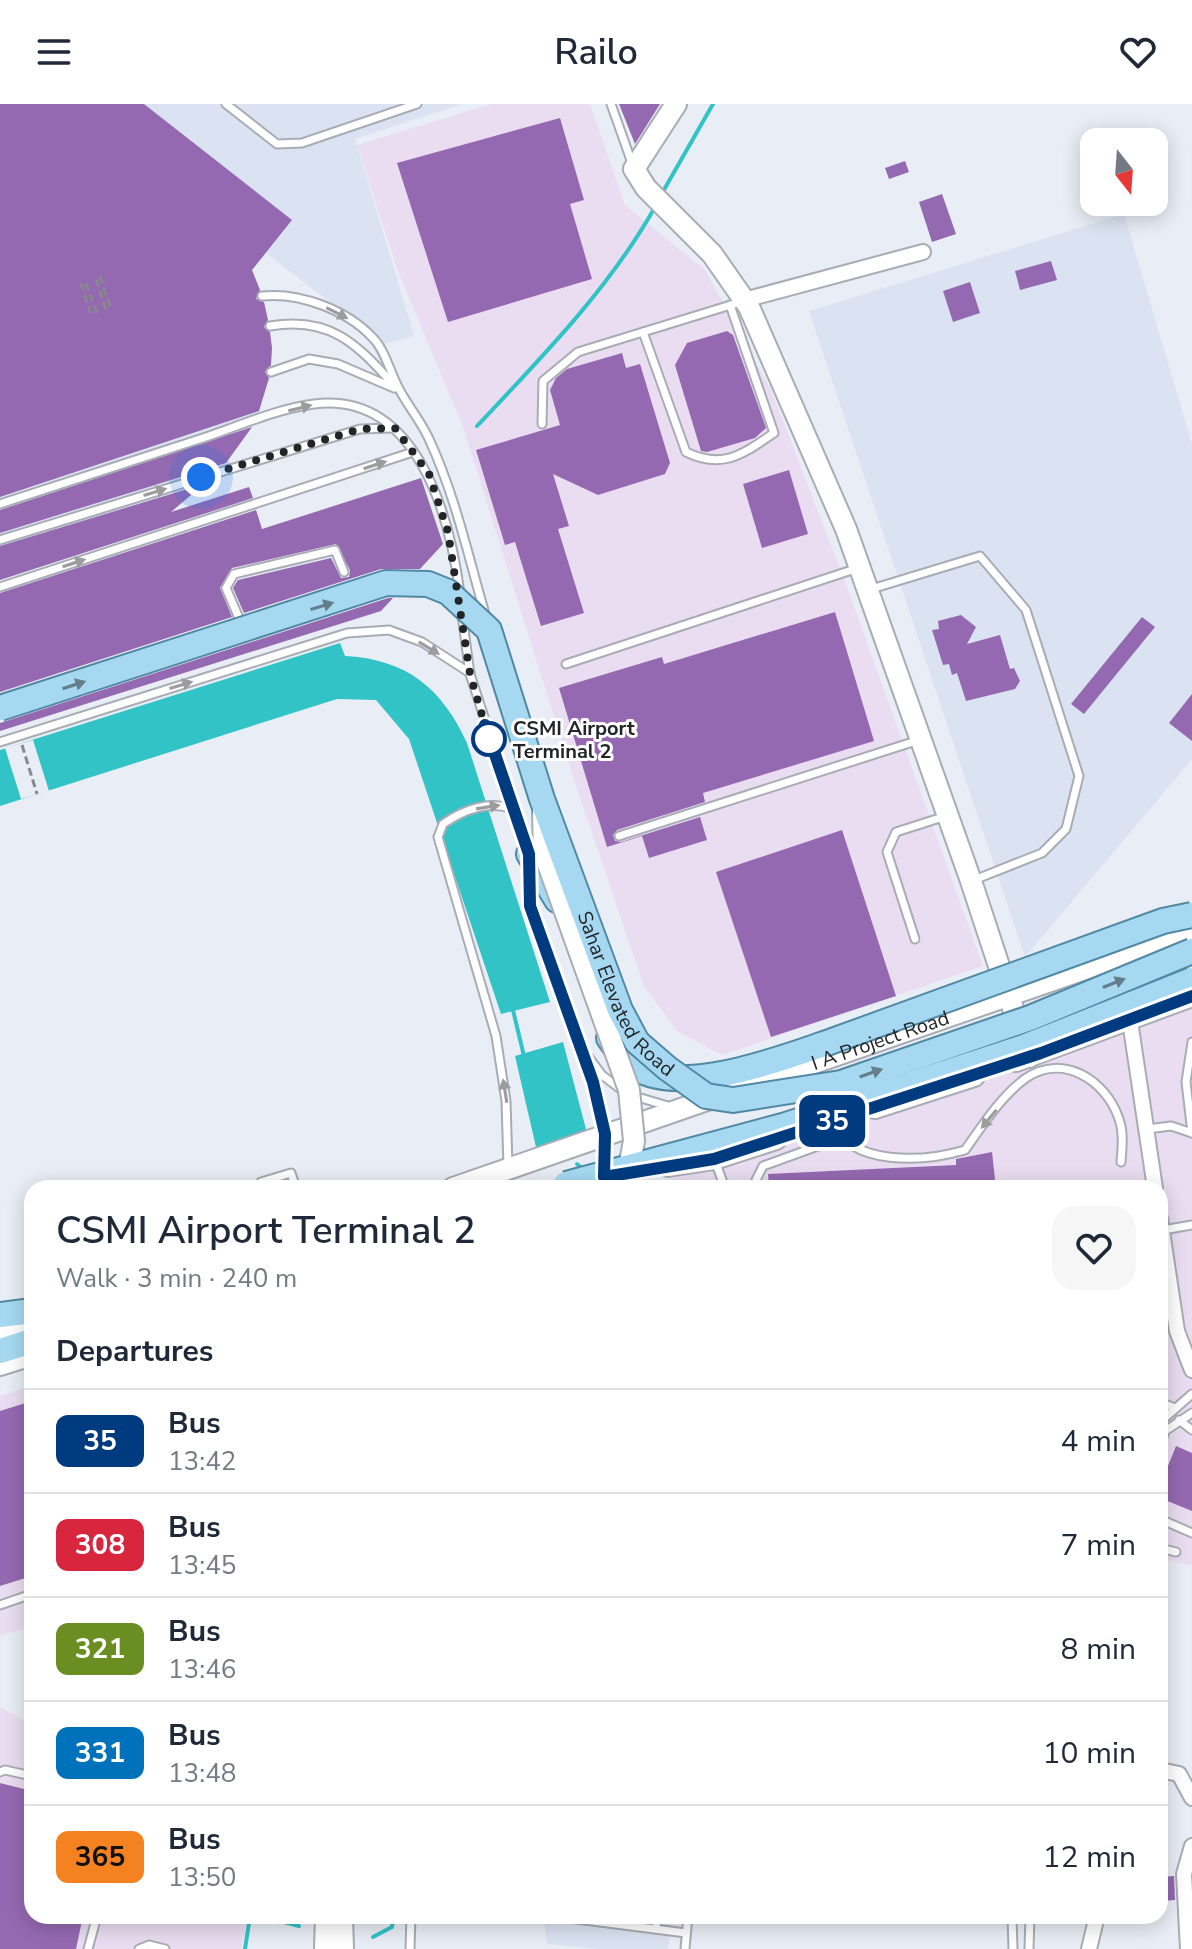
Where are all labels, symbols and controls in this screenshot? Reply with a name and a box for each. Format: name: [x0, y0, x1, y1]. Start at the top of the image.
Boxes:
text: Railo: [554, 28, 638, 77]
icon: menu: [32, 30, 76, 74]
icon: heart: [1116, 30, 1160, 74]
north arrow: [1080, 128, 1168, 216]
map controls: [1080, 128, 1168, 216]
one-way arrow: [326, 306, 349, 320]
one-way arrow: [287, 401, 312, 413]
your location: [181, 457, 221, 497]
one-way arrow: [363, 458, 387, 471]
one-way arrow: [143, 485, 167, 498]
one-way arrow: [62, 556, 86, 569]
one-way arrow: [311, 600, 335, 612]
one-way arrow: [418, 640, 440, 654]
one-way arrow: [63, 678, 87, 691]
one-way arrow: [170, 678, 194, 691]
place label: CSMI Airport Terminal 2: [513, 715, 635, 765]
marker: CSMI Airport Terminal 2: [472, 722, 506, 756]
one-way arrow: [475, 800, 500, 813]
street label: Sahar Elevated Road: [571, 907, 680, 1083]
one-way arrow: [1103, 976, 1127, 989]
street label: I A Project Road: [808, 1004, 953, 1076]
one-way arrow: [859, 1066, 883, 1078]
one-way arrow: [498, 1078, 511, 1103]
line badge: 35: [796, 1095, 868, 1147]
text: 35: [815, 1102, 849, 1140]
one-way arrow: [981, 1109, 998, 1129]
text: CSMI Airport Terminal 2: [56, 1205, 476, 1256]
button: heart: [1052, 1206, 1136, 1290]
text: Walk · 3 min · 240 m: [56, 1261, 297, 1296]
text: Departures: [56, 1331, 213, 1372]
text: Bus: [168, 1403, 221, 1444]
text: 4 min: [1061, 1421, 1136, 1462]
text: 35: [83, 1422, 117, 1460]
text: 13:42: [168, 1444, 236, 1479]
text: Bus: [168, 1507, 221, 1548]
text: 7 min: [1061, 1525, 1136, 1566]
text: 308: [75, 1526, 125, 1564]
text: 13:45: [168, 1548, 236, 1583]
text: Bus: [168, 1611, 221, 1652]
text: 8 min: [1061, 1629, 1136, 1670]
text: 321: [75, 1630, 125, 1668]
text: 13:46: [168, 1652, 236, 1687]
text: Bus: [168, 1715, 221, 1756]
text: 10 min: [1043, 1733, 1136, 1774]
text: 331: [75, 1734, 125, 1772]
text: 13:48: [168, 1756, 236, 1791]
text: Bus: [168, 1819, 221, 1860]
text: 12 min: [1043, 1837, 1136, 1878]
text: 365: [75, 1838, 125, 1876]
text: 13:50: [168, 1860, 236, 1895]

